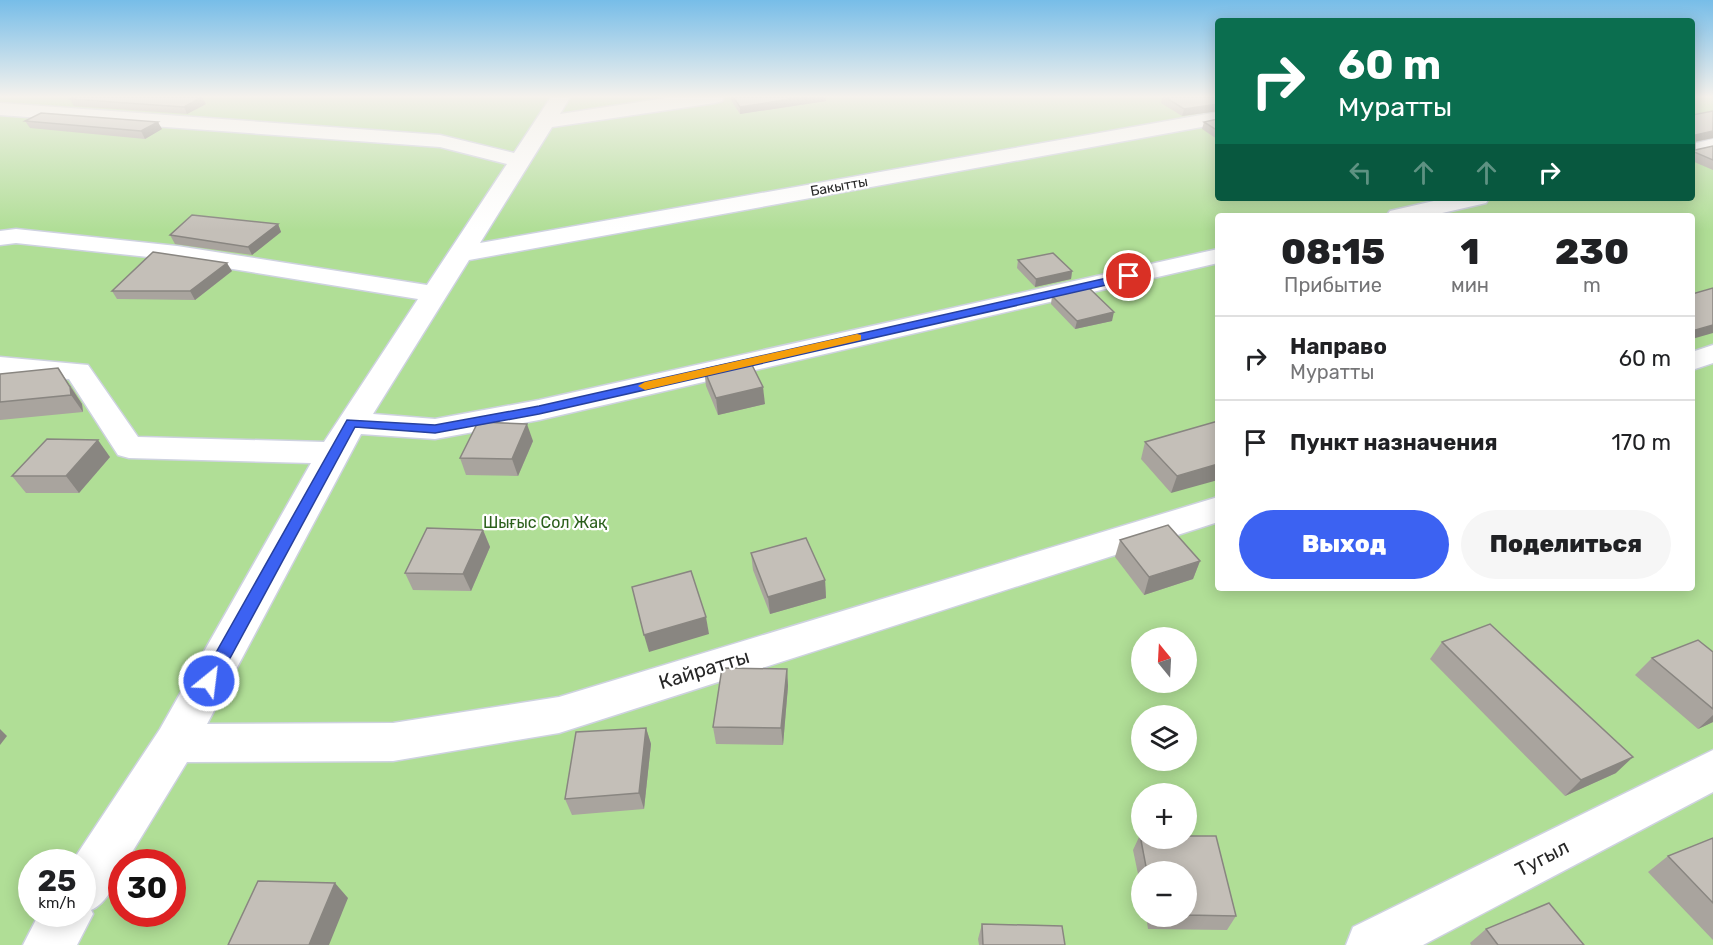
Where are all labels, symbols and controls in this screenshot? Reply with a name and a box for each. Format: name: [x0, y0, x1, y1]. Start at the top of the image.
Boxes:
text: 60 m: [1338, 40, 1441, 90]
icon: right: [1239, 42, 1317, 120]
text: Муратты: [1338, 91, 1452, 123]
icon: left: [1344, 156, 1377, 189]
icon: ahead: [1407, 156, 1440, 189]
icon: ahead: [1470, 156, 1503, 189]
icon: right: [1533, 156, 1566, 189]
street label: Бакытты: [809, 173, 869, 200]
text: 08:15: [1281, 230, 1385, 273]
text: 1: [1461, 230, 1480, 273]
text: 230: [1555, 230, 1629, 273]
pin: [1103, 250, 1154, 301]
icon: arrive: [1112, 259, 1145, 292]
text: Прибытие: [1284, 273, 1382, 297]
text: мин: [1451, 273, 1489, 297]
text: m: [1583, 273, 1601, 297]
text: Направо: [1290, 333, 1387, 360]
icon: right: [1239, 342, 1272, 375]
text: 60 m: [1619, 345, 1671, 372]
text: Муратты: [1290, 360, 1374, 384]
icon: arrive: [1239, 426, 1272, 459]
text: Пункт назначения: [1290, 429, 1498, 456]
text: 170 m: [1611, 429, 1671, 456]
button: Выход: [1239, 510, 1449, 579]
button: Поделиться: [1461, 510, 1671, 579]
park label: Шығыс Сол Жақ: [483, 513, 607, 532]
north arrow: [1131, 627, 1197, 693]
map controls: [1131, 627, 1197, 927]
street label: Кайратты: [656, 644, 752, 694]
position arrow: [177, 649, 241, 713]
button: layers: [1131, 705, 1197, 771]
button: +: [1131, 783, 1197, 849]
street label: Тугыл: [1511, 834, 1573, 882]
speed limit sign: 30: [108, 849, 186, 927]
button: −: [1131, 861, 1197, 927]
text: 25: [38, 863, 76, 899]
text: km/h: [38, 894, 76, 912]

